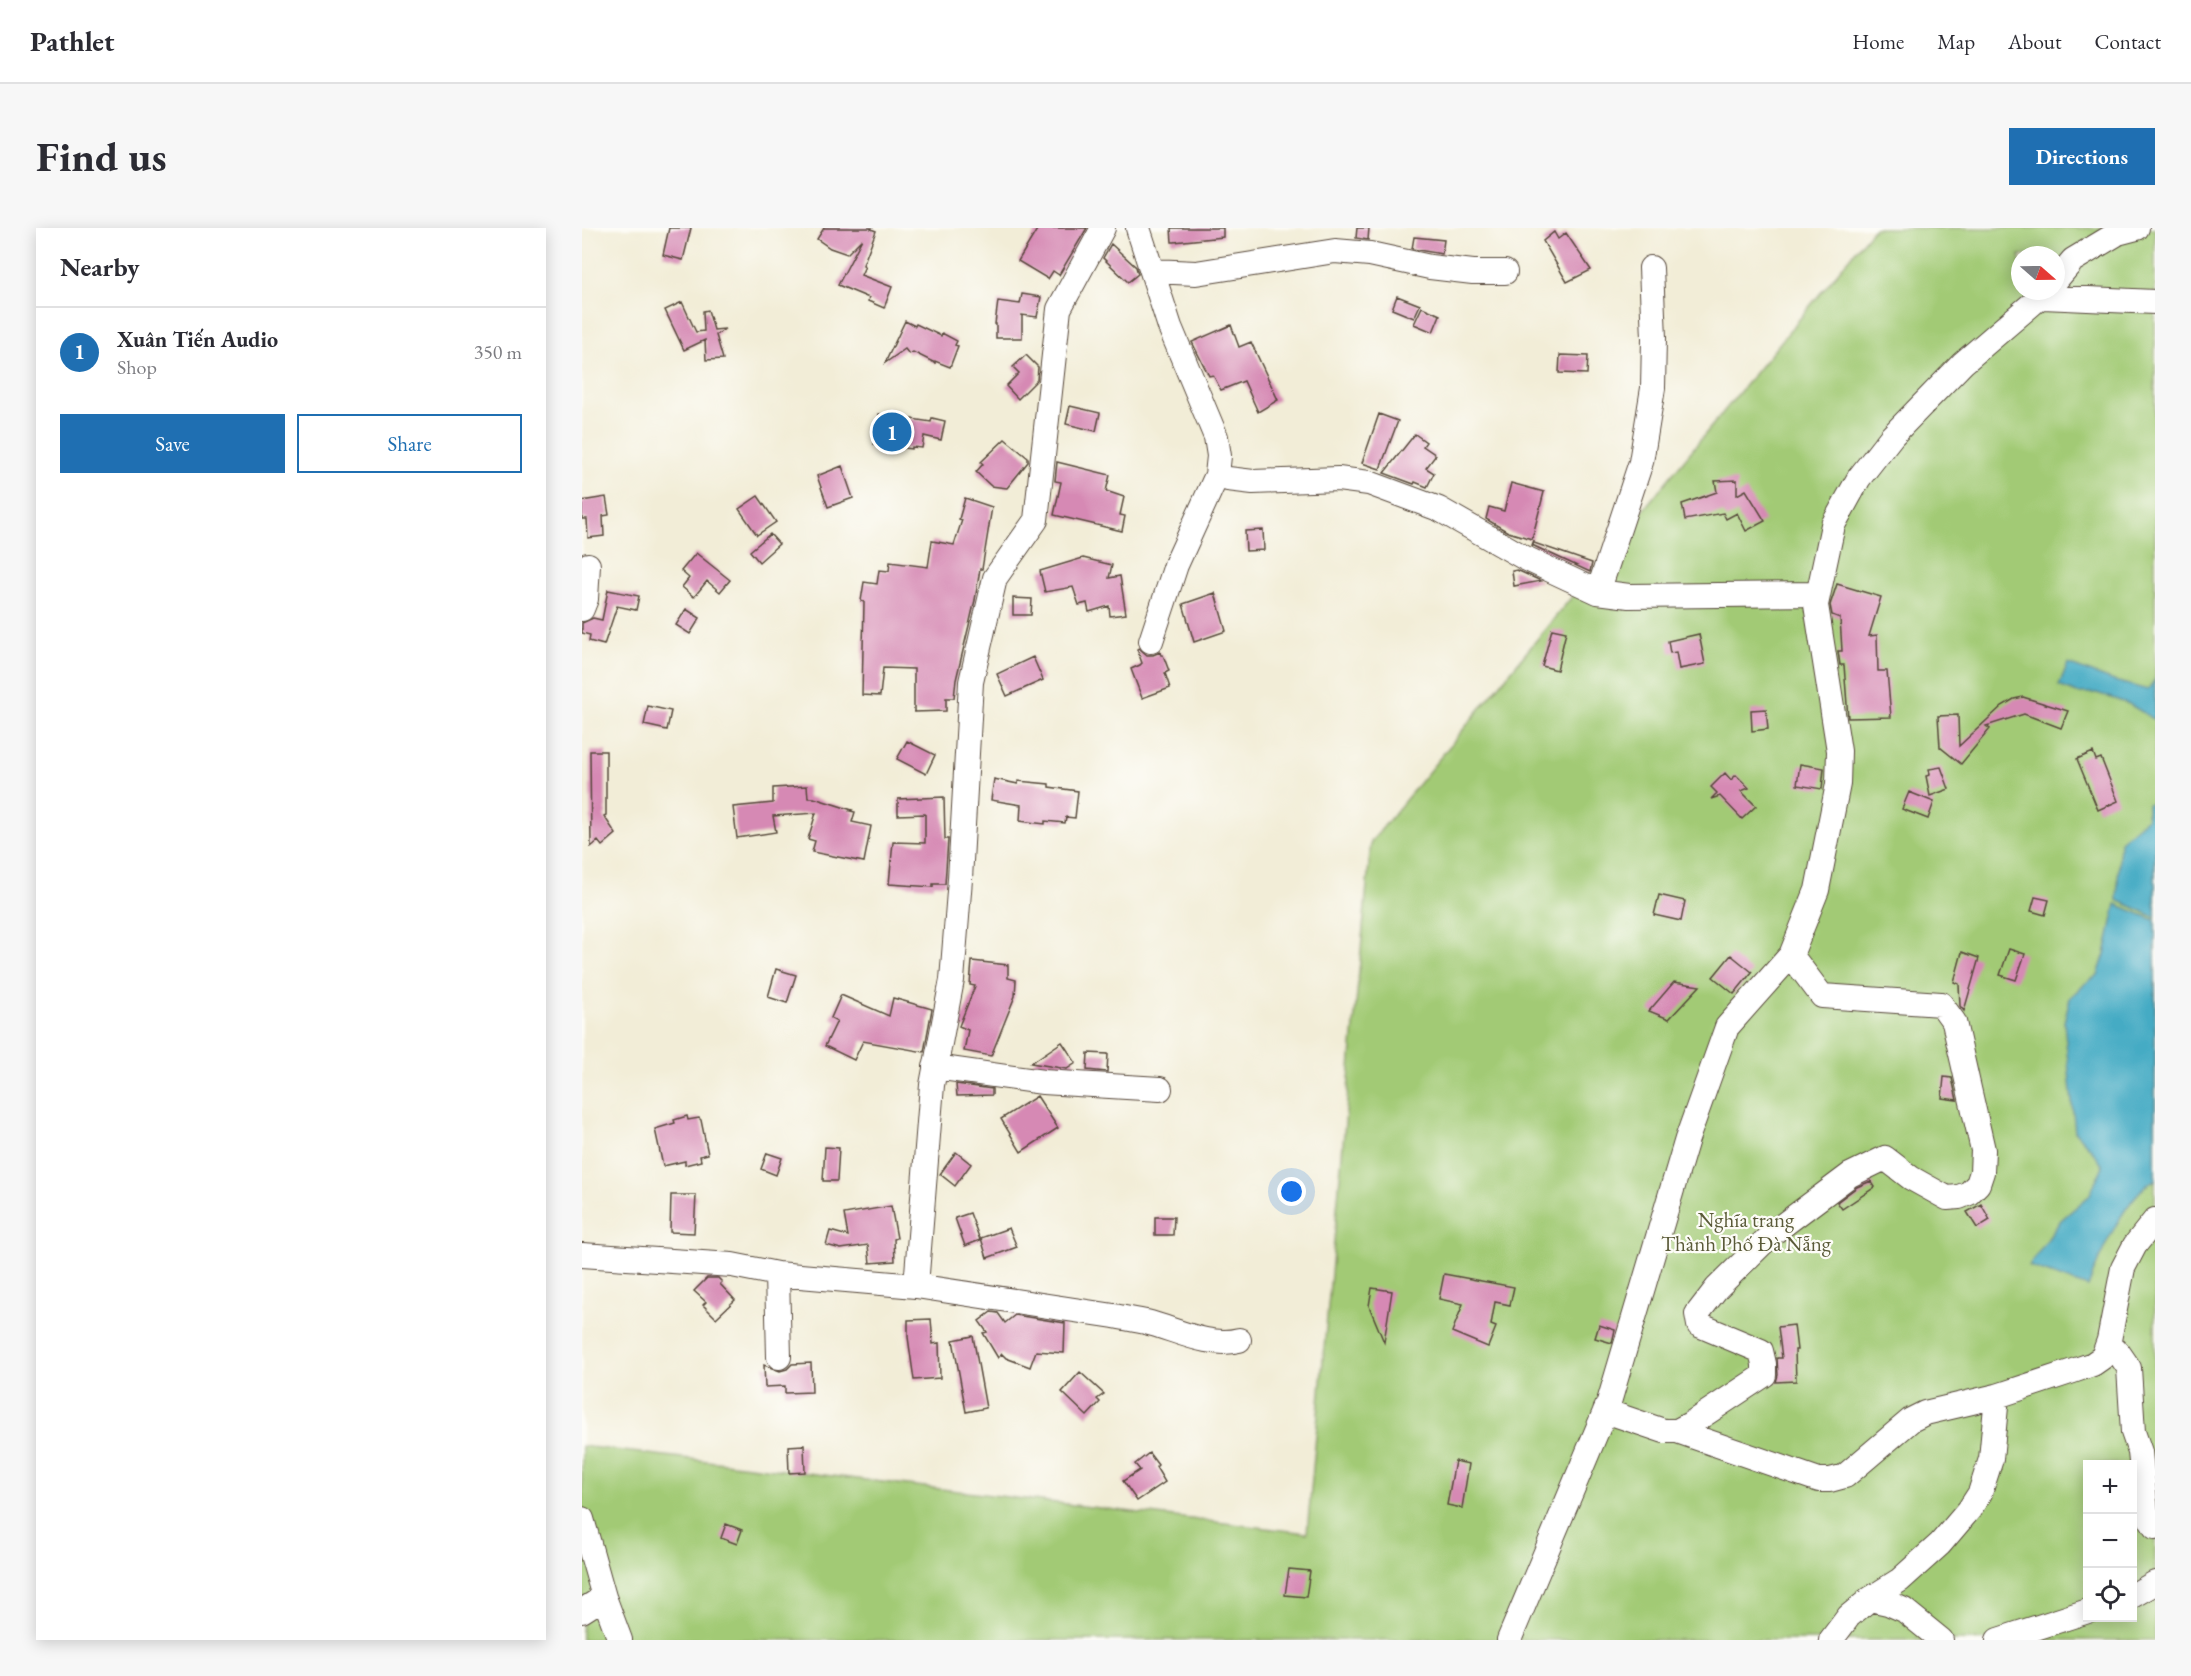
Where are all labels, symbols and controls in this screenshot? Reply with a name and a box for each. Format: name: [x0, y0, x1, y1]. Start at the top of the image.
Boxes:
text: Pathlet: [30, 23, 114, 59]
text: Home: [1852, 28, 1904, 55]
text: Map: [1937, 28, 1975, 55]
text: About: [2008, 28, 2061, 55]
text: Contact: [2094, 28, 2161, 55]
button: Directions: [2009, 128, 2155, 185]
text: Find us: [36, 129, 167, 184]
north arrow: [2011, 246, 2065, 300]
text: Nearby: [60, 250, 140, 284]
text: Xuân Tiến Audio: [117, 325, 278, 354]
text: 1: [74, 339, 85, 365]
text: 350 m: [474, 339, 522, 365]
text: Shop: [117, 354, 157, 380]
pin: 1: [872, 410, 912, 454]
button: Save: [60, 414, 285, 473]
button: Share: [297, 414, 522, 473]
your location: [1277, 1177, 1306, 1206]
park label: Nghĩa trang Thành Phố Đà Nẵng: [1661, 1206, 1832, 1257]
map controls: [2083, 1460, 2137, 1622]
button: +: [2083, 1460, 2137, 1514]
button: −: [2083, 1514, 2137, 1568]
button: locate: [2083, 1568, 2137, 1622]

